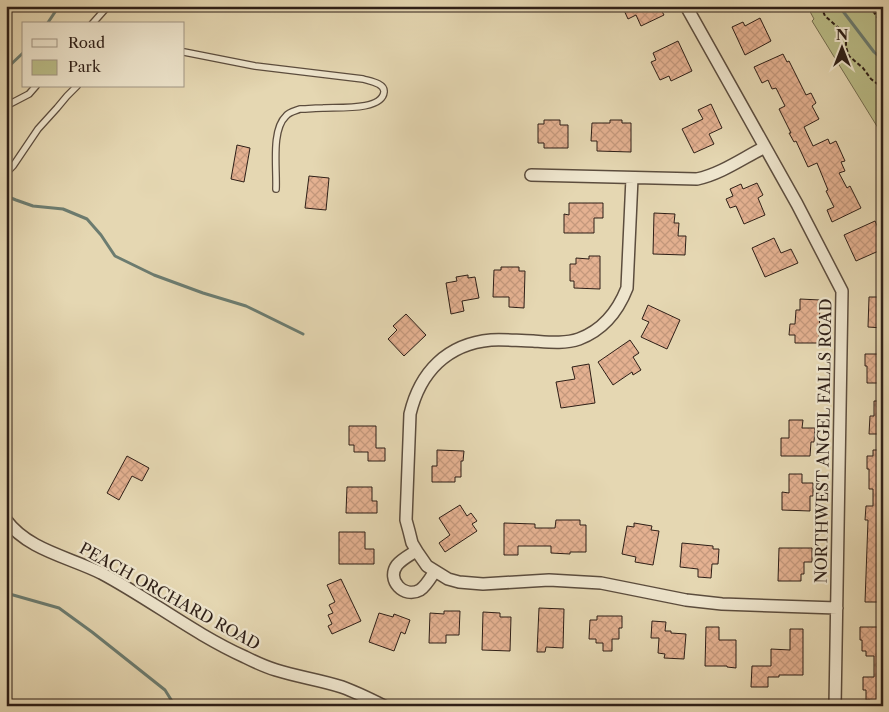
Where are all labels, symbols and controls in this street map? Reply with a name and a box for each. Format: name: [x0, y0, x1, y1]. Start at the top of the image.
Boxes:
legend: [22, 22, 185, 88]
north arrow: [816, 22, 866, 72]
text: N: [836, 26, 848, 44]
text: Road: [68, 33, 105, 52]
text: Park: [68, 57, 102, 76]
street label: NORTHWEST ANGEL FALLS ROAD: [811, 298, 835, 584]
street label: PEACH ORCHARD ROAD: [76, 538, 264, 654]

